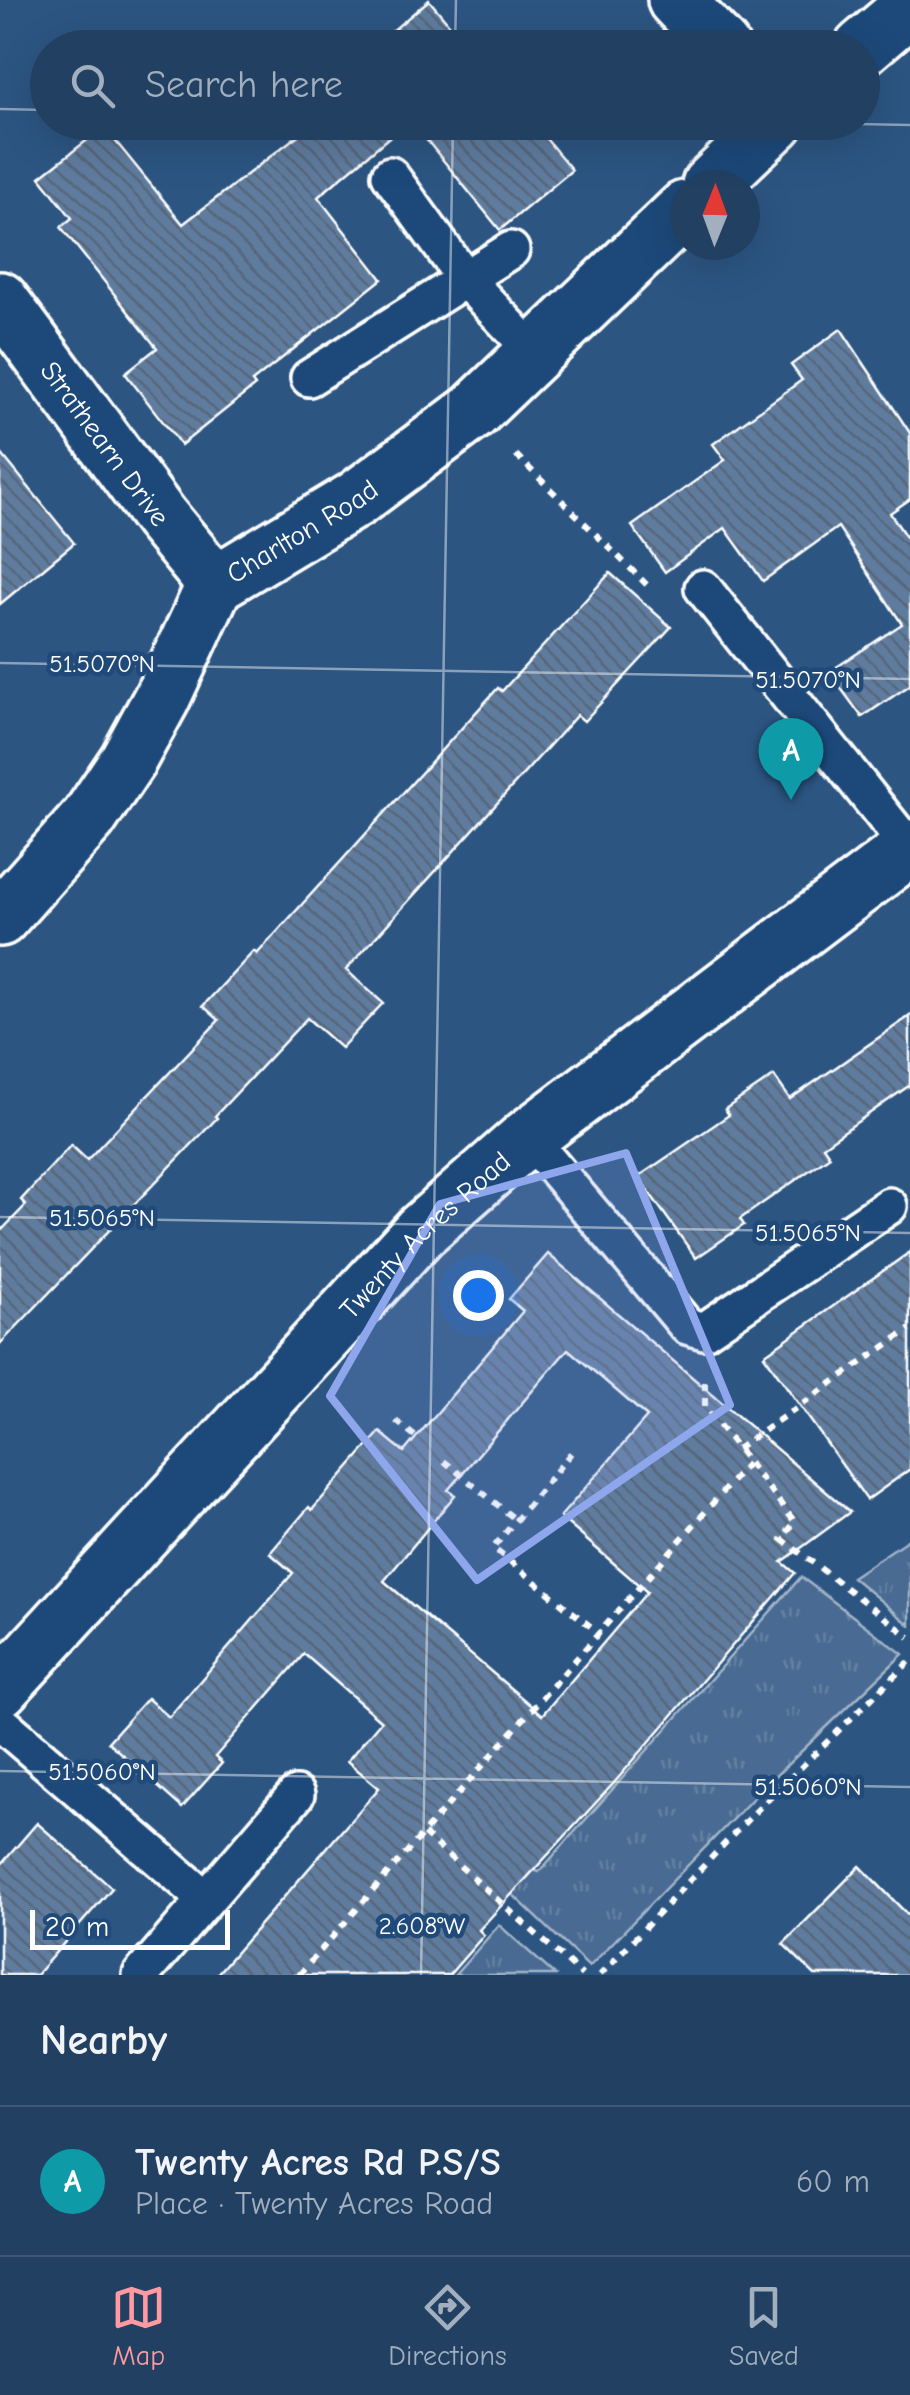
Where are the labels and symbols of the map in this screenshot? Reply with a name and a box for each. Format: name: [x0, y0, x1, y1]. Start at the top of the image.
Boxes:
north arrow: [670, 170, 760, 260]
street label: Strathearn Drive: [34, 355, 176, 532]
street label: Charlton Road: [221, 473, 384, 590]
text: 51.5070°N: [49, 649, 155, 678]
text: 51.5070°N: [755, 665, 861, 694]
pin: A: [758, 718, 824, 800]
street label: Twenty Acres Road: [333, 1145, 517, 1326]
text: 51.5065°N: [49, 1203, 155, 1232]
text: 51.5065°N: [755, 1218, 861, 1247]
your location: [453, 1270, 504, 1321]
text: 51.5060°N: [48, 1757, 156, 1786]
text: 51.5060°N: [754, 1772, 862, 1801]
scale bar: [30, 1905, 230, 1950]
text: 2.608°W: [379, 1911, 466, 1940]

